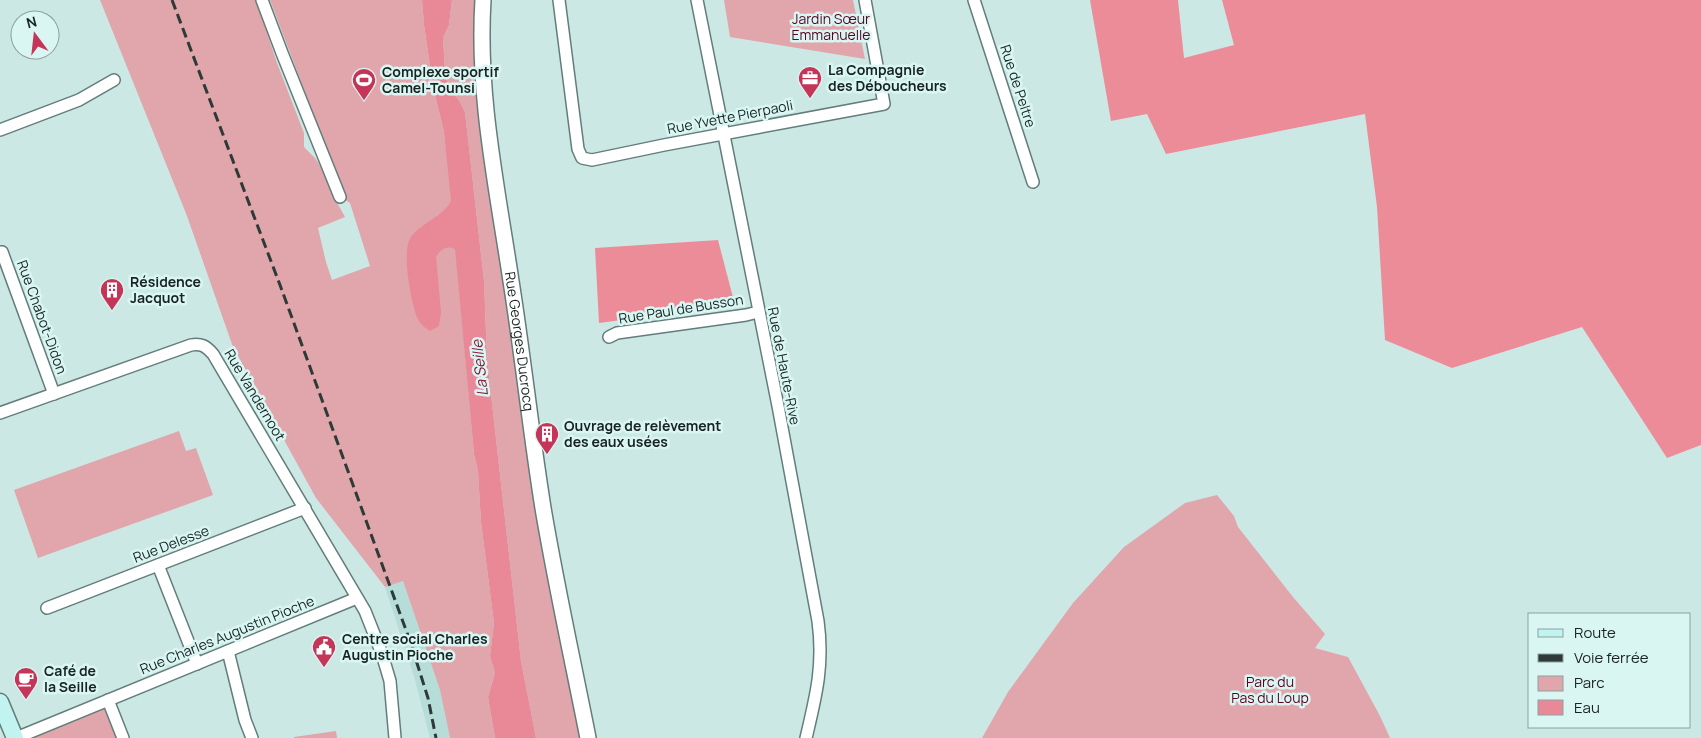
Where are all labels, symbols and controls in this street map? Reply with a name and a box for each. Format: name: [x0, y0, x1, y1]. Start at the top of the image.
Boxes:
park label: Jardin Sœur Emmanuelle: [791, 9, 871, 44]
north arrow: [10, 10, 60, 60]
text: N: [24, 11, 39, 32]
street label: Rue de Peltre: [996, 42, 1041, 130]
place label: La Compagnie des Déboucheurs: [828, 60, 947, 95]
place label: Complexe sportif Camel-Tounsi: [382, 62, 499, 97]
office icon: La Compagnie des Déboucheurs: [797, 65, 823, 99]
sports icon: Complexe sportif Camel-Tounsi: [351, 67, 377, 101]
street label: Rue Yvette Pierpaoli: [665, 95, 794, 138]
street label: Rue Chabot-Didon: [13, 257, 72, 376]
street label: Rue Georges Ducrocq: [501, 270, 539, 412]
place label: Résidence Jacquot: [130, 272, 201, 307]
building icon: Résidence Jacquot: [99, 277, 125, 311]
street label: Rue Paul de Busson: [617, 289, 745, 328]
street label: Rue de Haute-Rive: [764, 305, 805, 426]
water label: La Seille: [466, 338, 493, 397]
street label: Rue Vandernoot: [221, 345, 291, 445]
place label: Ouvrage de relèvement des eaux usées: [564, 416, 721, 451]
building icon: Ouvrage de relèvement des eaux usées: [534, 421, 560, 455]
street label: Rue Delesse: [130, 520, 212, 567]
street label: Rue Charles Augustin Pioche: [137, 591, 317, 678]
legend: [1528, 613, 1691, 728]
text: Route: [1574, 622, 1616, 643]
place label: Centre social Charles Augustin Pioche: [342, 629, 488, 664]
public building icon: Centre social Charles Augustin Pioche: [311, 634, 337, 668]
text: Voie ferrée: [1574, 647, 1649, 668]
place label: Café de la Seille: [44, 661, 97, 696]
cafe icon: Café de la Seille: [13, 666, 39, 700]
park label: Parc du Pas du Loup: [1231, 672, 1309, 707]
text: Parc: [1574, 672, 1605, 693]
text: Eau: [1574, 697, 1600, 718]

